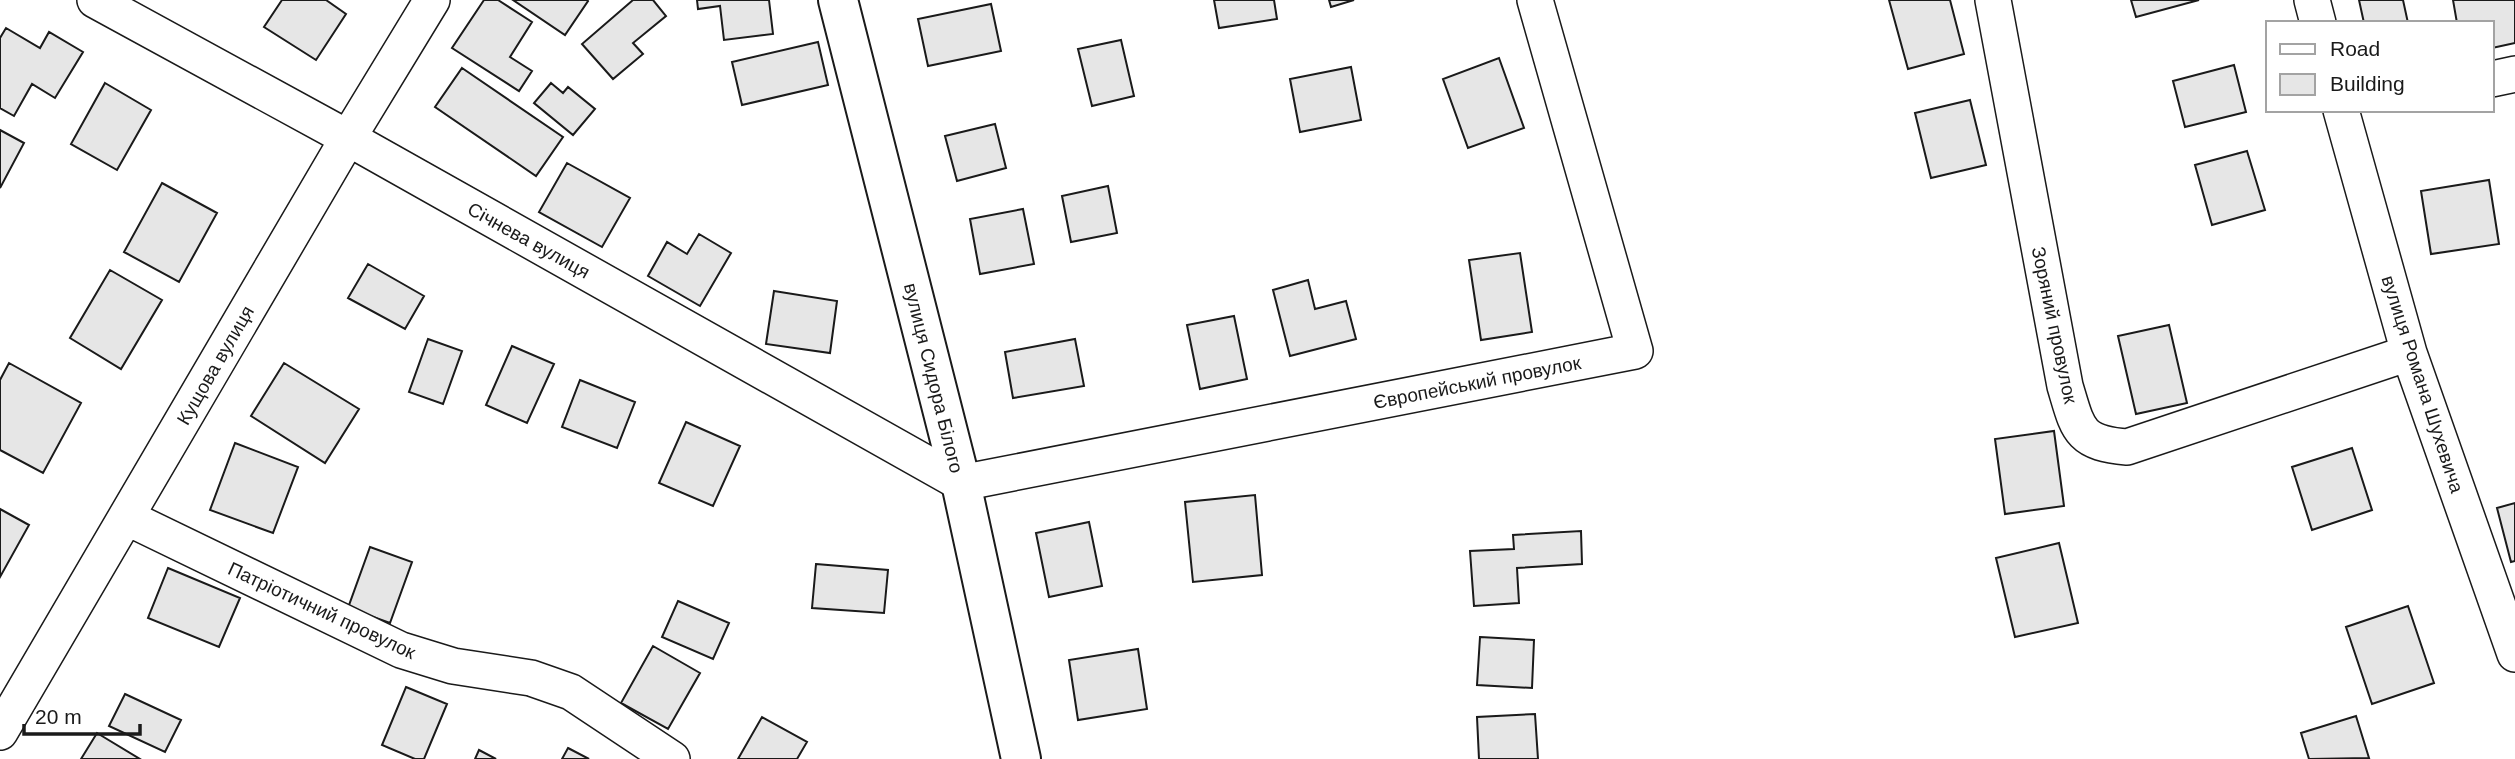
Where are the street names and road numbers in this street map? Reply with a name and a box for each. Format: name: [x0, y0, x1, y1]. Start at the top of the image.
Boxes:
street label: Січнева вулиця: [464, 198, 593, 283]
street label: Зоряний провулок: [2028, 245, 2082, 406]
street label: вулиця Романа Шухевича: [2377, 273, 2468, 496]
street label: вулиця Сидора Білого: [900, 281, 967, 475]
street label: Кущова вулиця: [173, 302, 258, 428]
street label: Європейський провулок: [1372, 352, 1583, 413]
street label: Патріотичний провулок: [225, 558, 419, 663]

